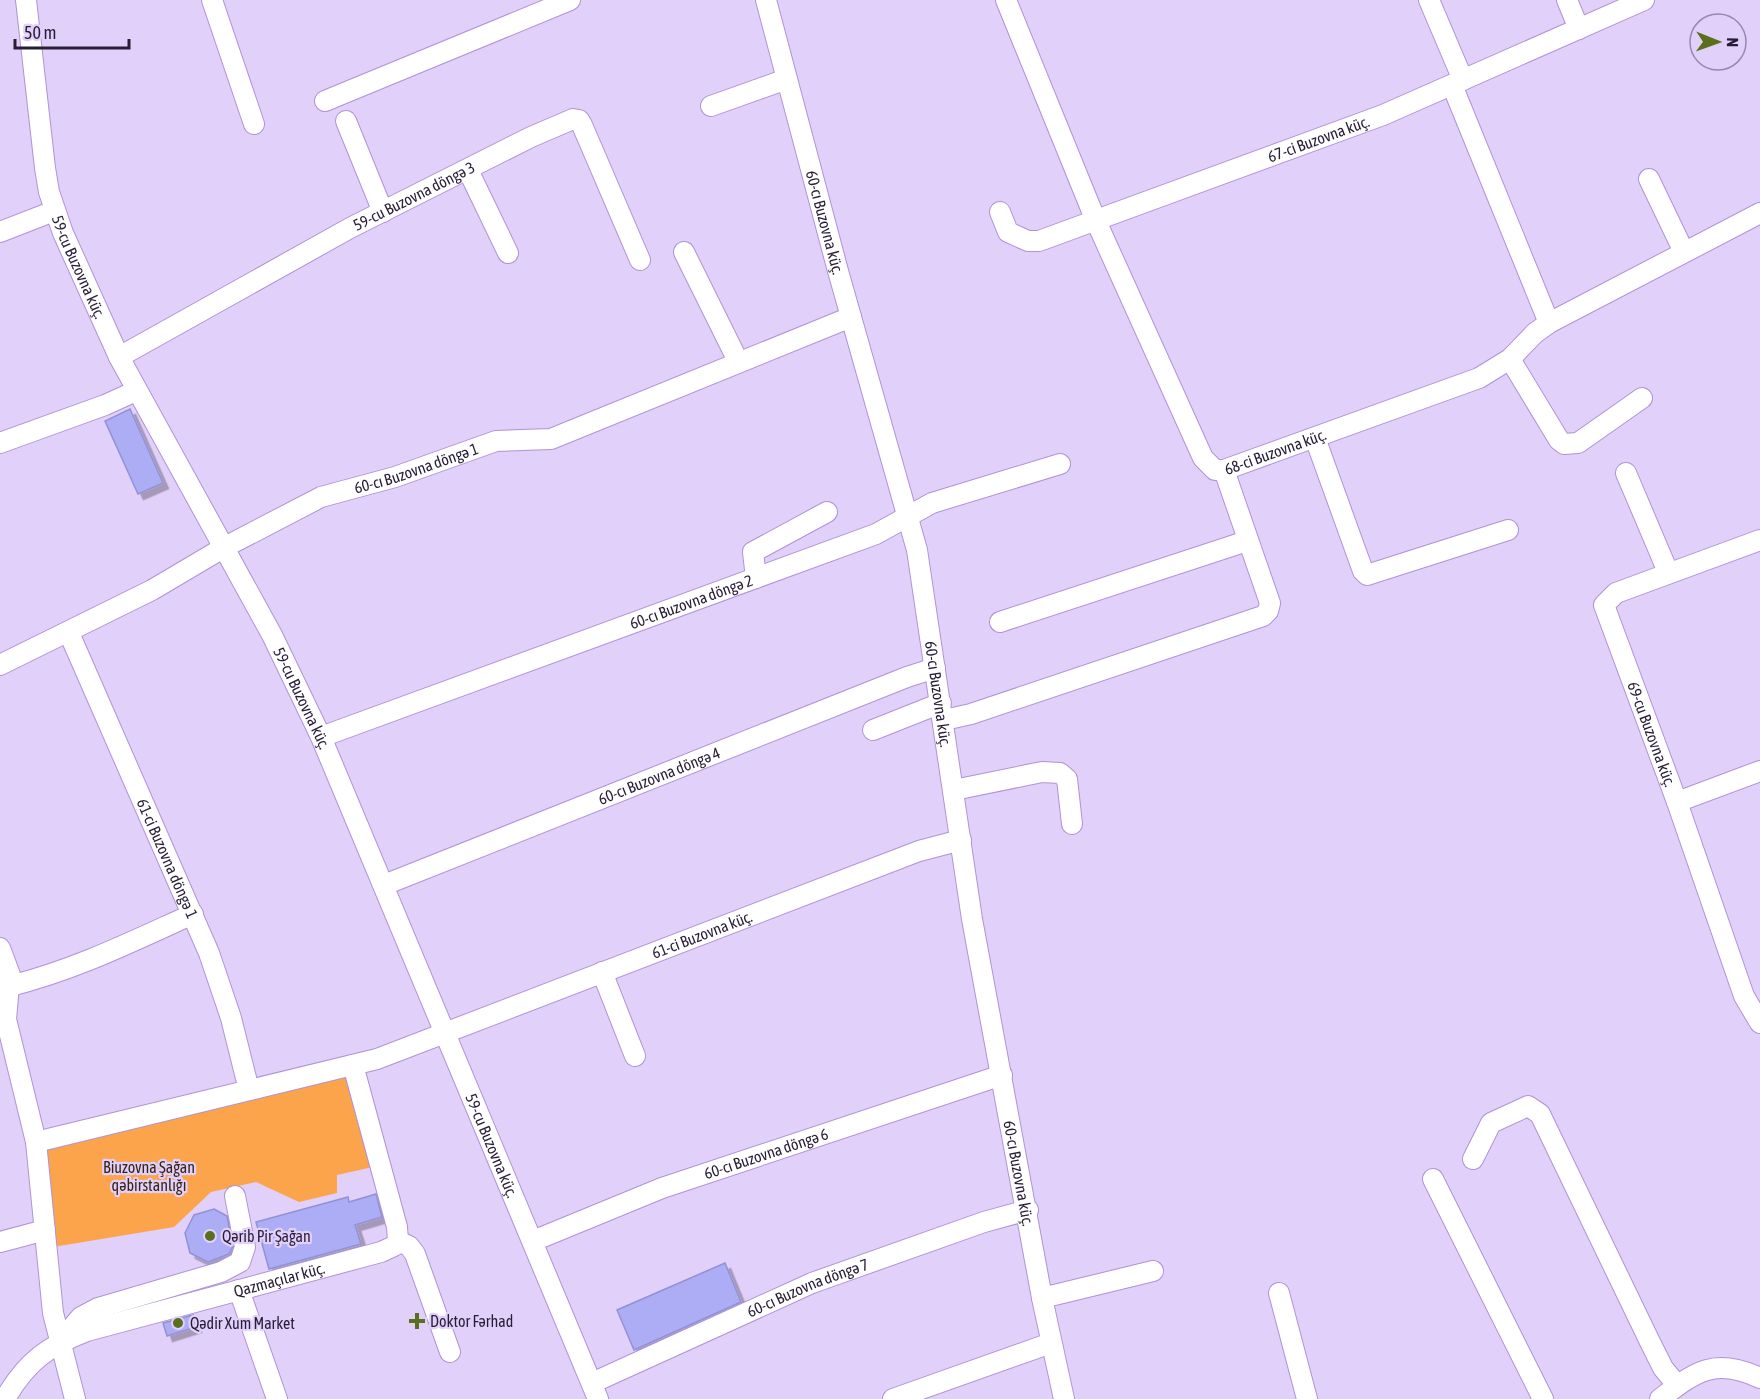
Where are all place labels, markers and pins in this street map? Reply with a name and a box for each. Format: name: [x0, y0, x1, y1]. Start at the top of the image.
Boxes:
place label: Qərib Pir Şağan: [222, 1227, 311, 1246]
marker: Qərib Pir Şağan: [203, 1229, 217, 1243]
marker: Doktor Fərhad: [408, 1312, 426, 1330]
place label: Doktor Fərhad: [430, 1312, 513, 1330]
place label: Qədir Xum Market: [190, 1314, 295, 1332]
marker: Qədir Xum Market: [171, 1316, 185, 1330]

